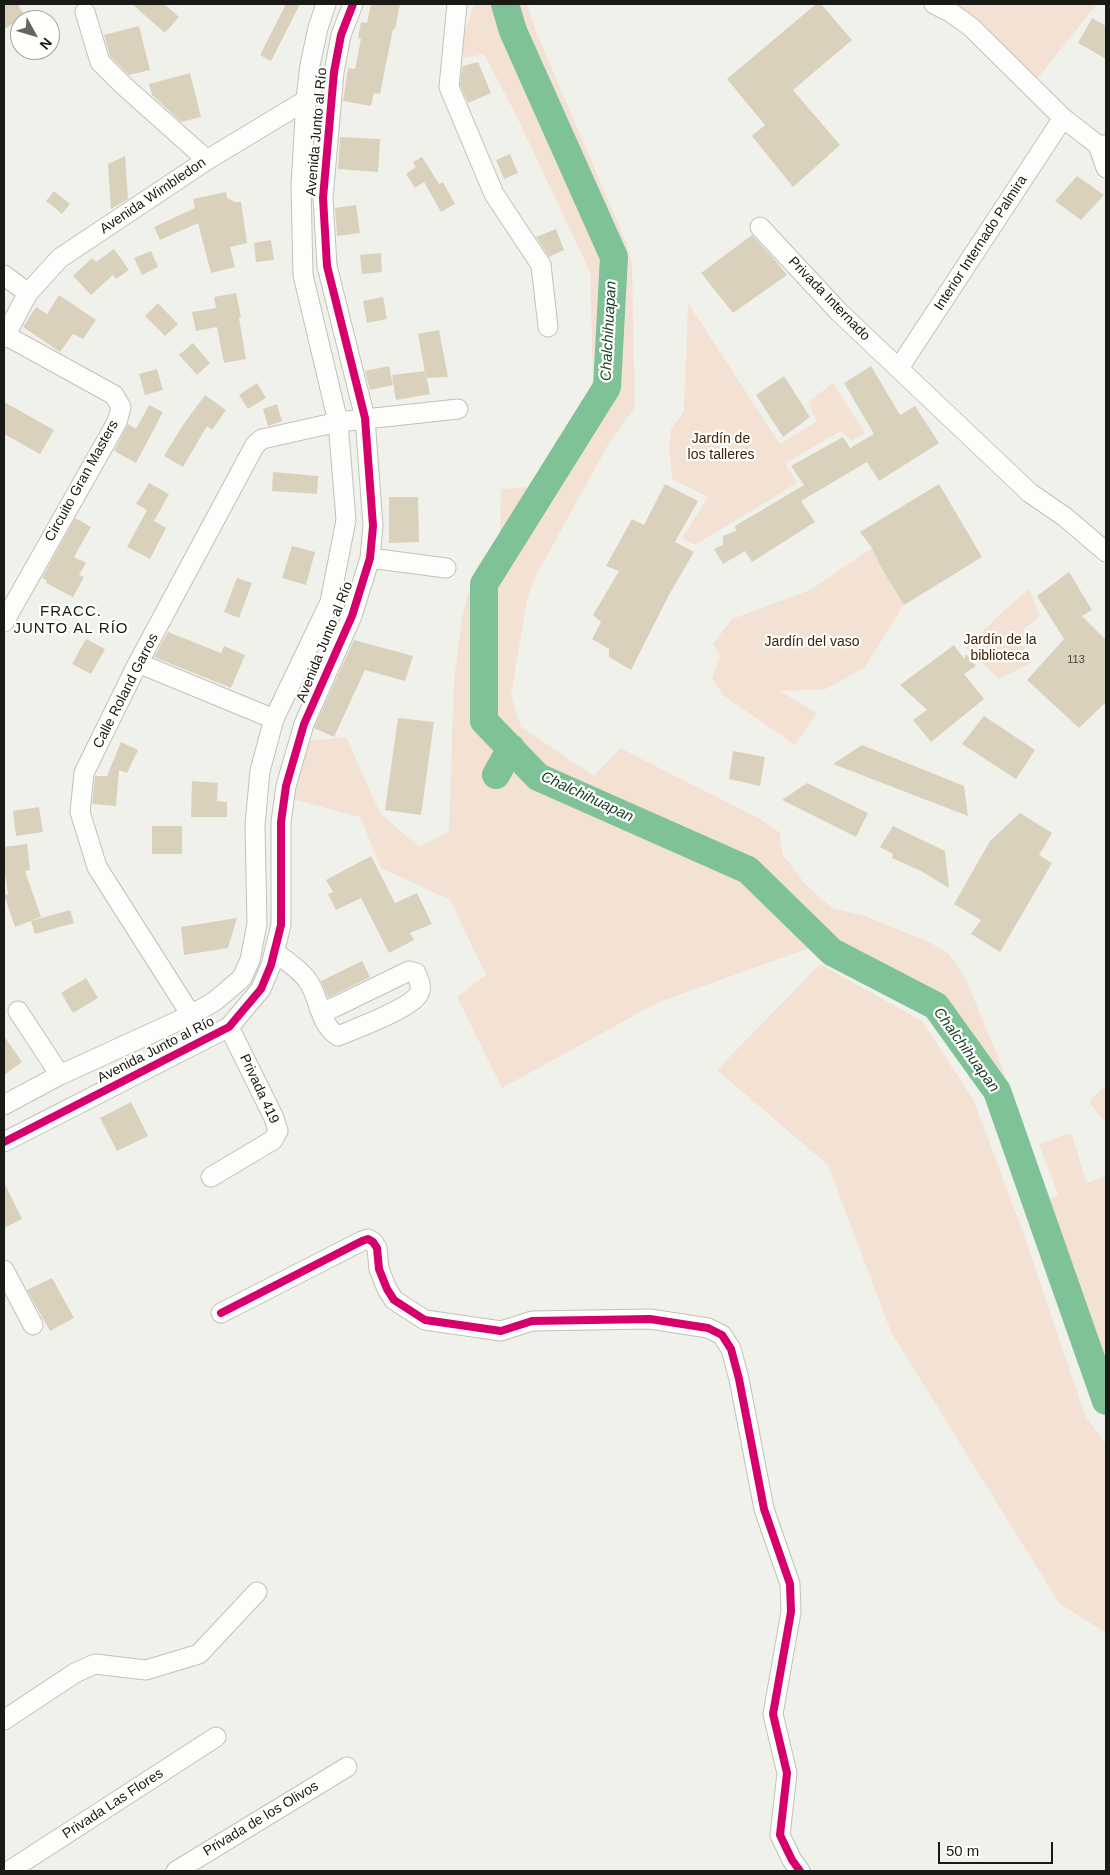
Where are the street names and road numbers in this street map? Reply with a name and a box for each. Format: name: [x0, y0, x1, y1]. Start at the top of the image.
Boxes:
street label: Avenida Junto al Río: [303, 67, 331, 197]
street label: Avenida Wimbledon: [97, 154, 209, 238]
street label: Interior Internado Palmira: [931, 172, 1031, 314]
street label: Privada Internado: [785, 253, 873, 345]
street label: Circuito Gran Masters: [42, 417, 122, 545]
street label: Avenida Junto al Río: [293, 579, 357, 705]
street label: Calle Roland Garros: [90, 631, 162, 751]
street label: Avenida Junto al Río: [95, 1013, 217, 1087]
street label: Privada 419: [236, 1052, 282, 1126]
street label: Privada Las Flores: [59, 1765, 167, 1843]
street label: Privada de los Olivos: [200, 1778, 322, 1860]

